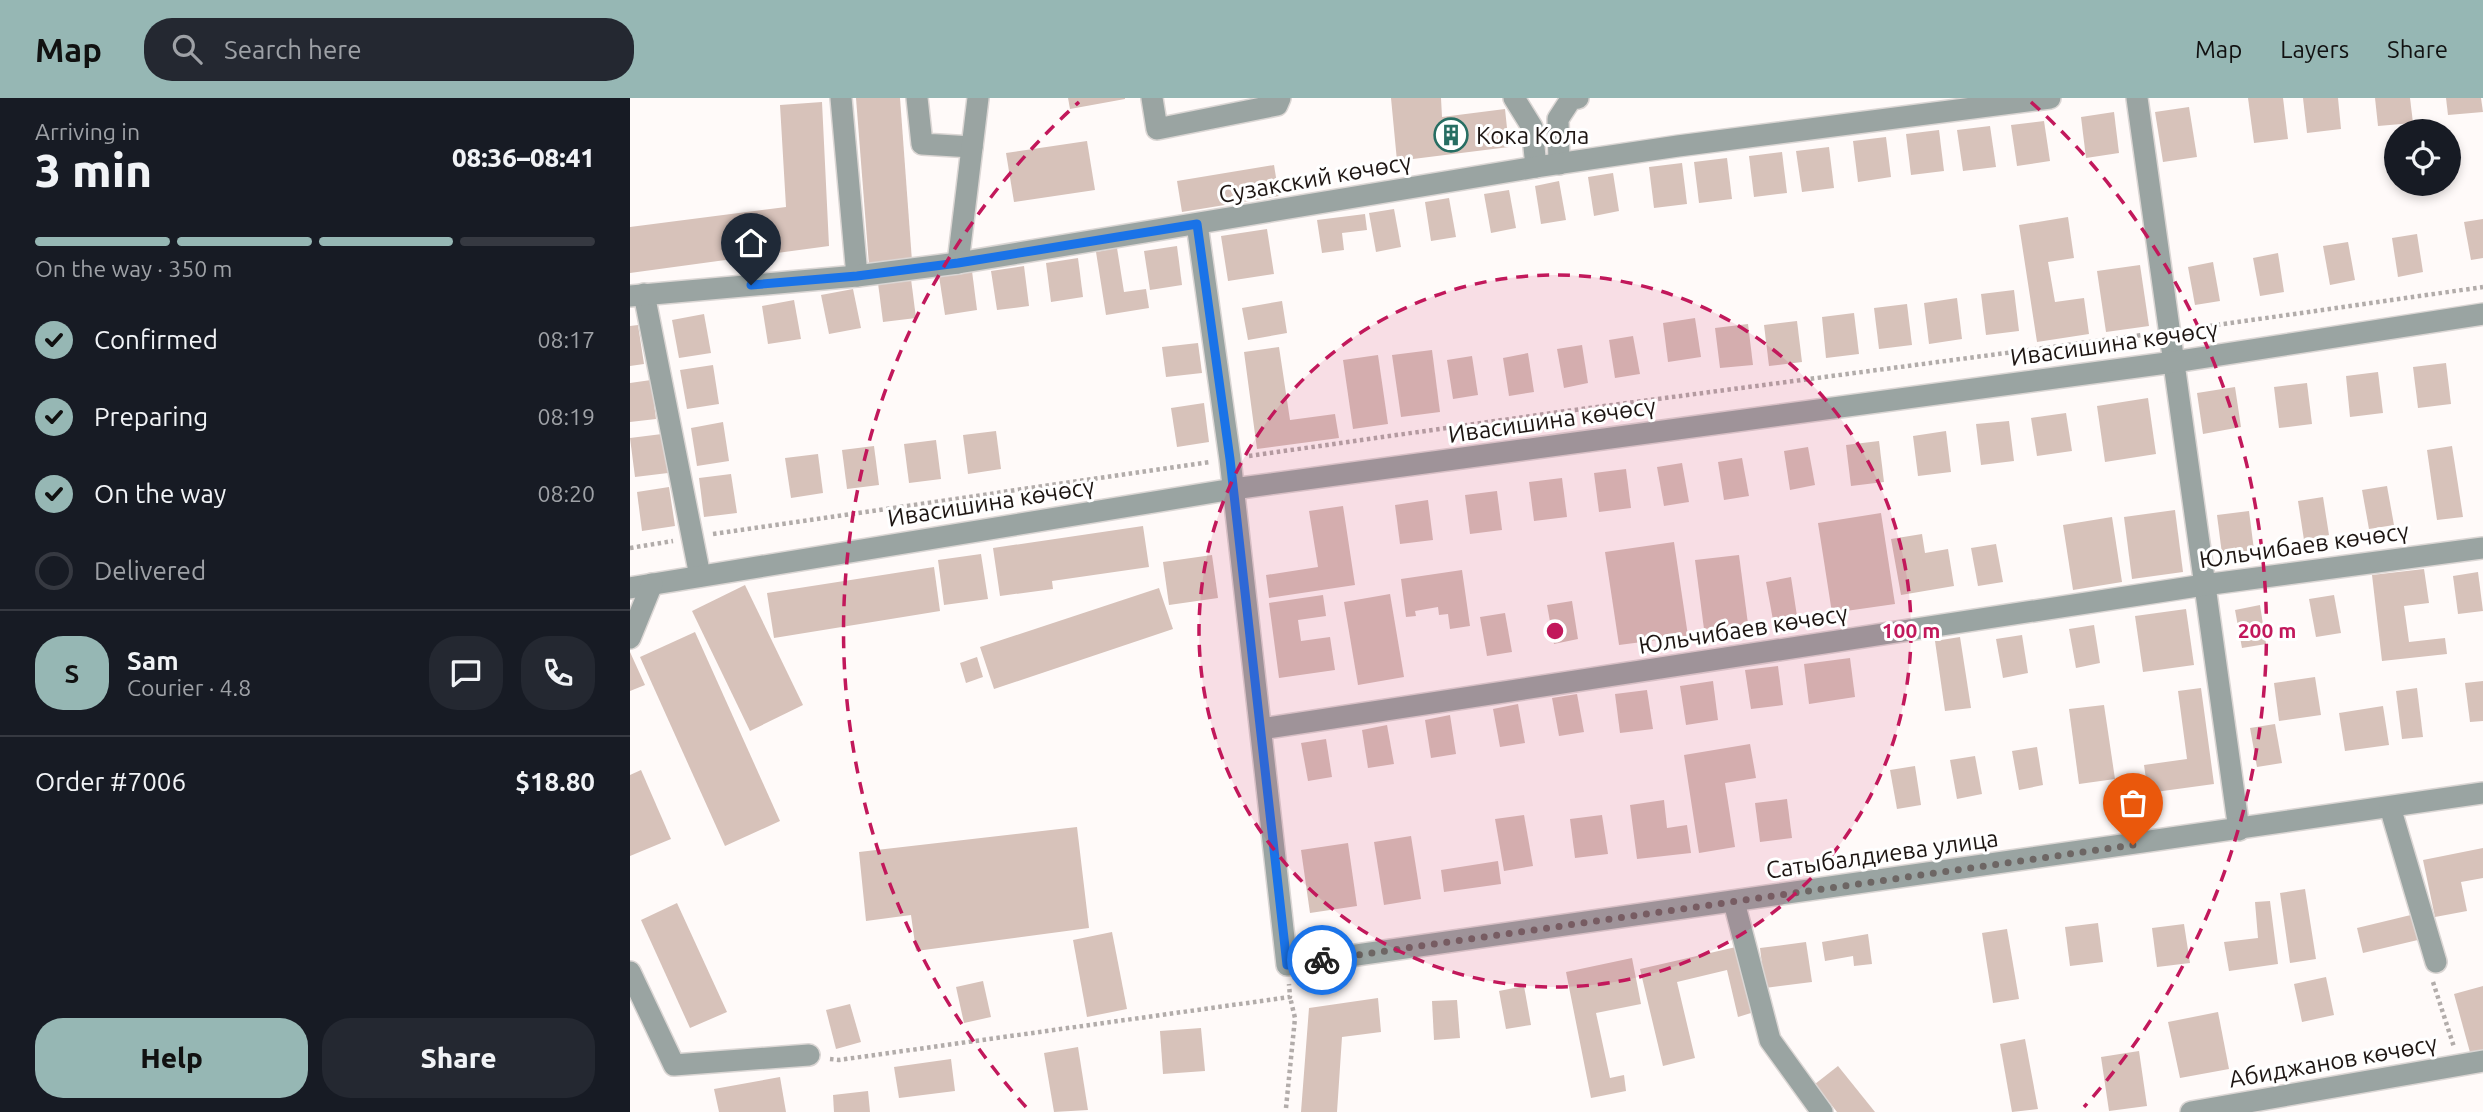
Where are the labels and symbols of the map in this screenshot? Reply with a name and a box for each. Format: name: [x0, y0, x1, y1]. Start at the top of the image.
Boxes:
building icon: Кока Кола: [1432, 116, 1470, 154]
place label: Кока Кола: [1476, 122, 1589, 149]
street label: Сузакский көчөсү: [1217, 148, 1414, 208]
pin: [721, 213, 781, 285]
street label: Ивасишина көчөсү: [2008, 315, 2220, 371]
street label: Ивасишина көчөсү: [1446, 392, 1658, 448]
street label: Ивасишина көчөсү: [886, 472, 1097, 532]
street label: Юльчибаев көчөсү: [2197, 517, 2411, 573]
street label: Юльчибаев көчөсү: [1636, 599, 1850, 659]
text: 100 m: [1882, 618, 1940, 642]
text: 200 m: [2238, 618, 2296, 642]
centre of rings: [1543, 619, 1567, 643]
pin: [2103, 773, 2163, 845]
street label: Сатыбалдиева улица: [1764, 824, 2000, 884]
courier: [1287, 925, 1357, 995]
street label: Абиджанов көчөсү: [2227, 1029, 2440, 1093]

